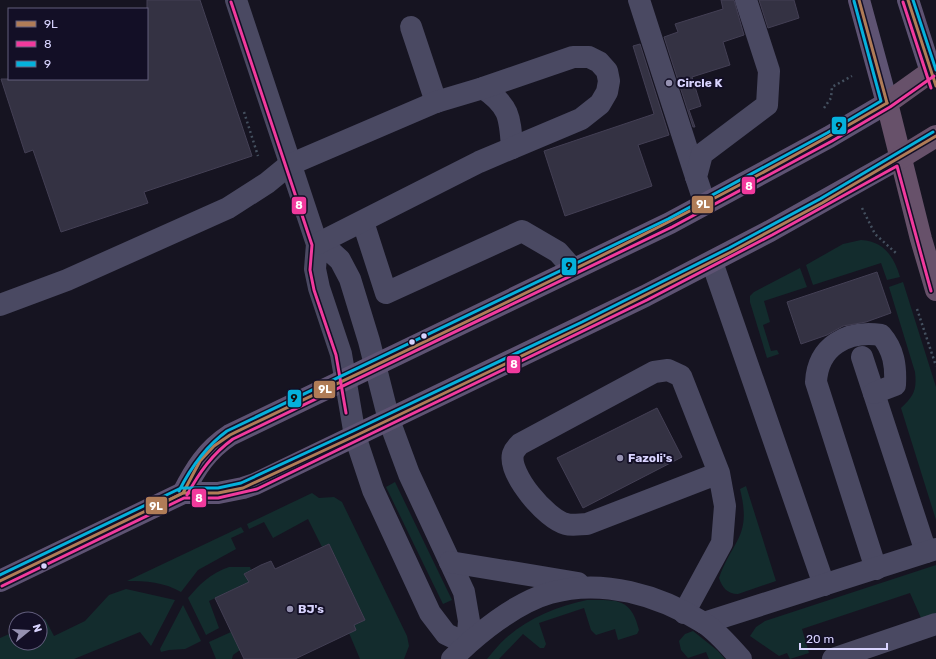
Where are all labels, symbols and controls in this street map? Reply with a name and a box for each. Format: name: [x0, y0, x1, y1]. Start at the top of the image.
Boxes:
legend: [8, 8, 148, 80]
text: 9L: [44, 17, 58, 31]
text: 8: [44, 37, 52, 51]
text: 9: [44, 57, 51, 71]
place label: Circle K: [677, 76, 722, 90]
marker: Circle K: [664, 78, 674, 88]
line badge: 9: [831, 116, 847, 135]
text: 9: [835, 120, 843, 133]
line badge: 8: [741, 176, 756, 195]
text: 8: [745, 180, 753, 193]
line badge: 9L: [691, 195, 714, 214]
line badge: 8: [291, 196, 307, 215]
text: 9L: [696, 198, 710, 211]
text: 8: [295, 199, 303, 212]
line badge: 9: [561, 257, 577, 276]
text: 9: [565, 260, 573, 273]
unlabelled marker: [419, 331, 429, 341]
unlabelled marker: [407, 337, 417, 347]
line badge: 8: [506, 355, 521, 374]
text: 8: [510, 358, 518, 371]
line badge: 9L: [313, 380, 336, 399]
text: 9L: [318, 383, 332, 396]
line badge: 9: [287, 389, 302, 408]
text: 9: [290, 392, 298, 405]
place label: Fazoli's: [628, 451, 673, 465]
marker: Fazoli's: [615, 453, 625, 463]
line badge: 8: [191, 488, 207, 508]
text: 8: [195, 492, 203, 505]
line badge: 9L: [145, 496, 168, 515]
text: 9L: [149, 500, 163, 513]
unlabelled marker: [39, 561, 49, 571]
place label: BJ's: [298, 602, 324, 616]
marker: BJ's: [285, 604, 295, 614]
north arrow: [8, 611, 48, 651]
text: N: [30, 622, 44, 634]
scale bar: [800, 625, 887, 651]
text: 20 m: [806, 632, 834, 646]

